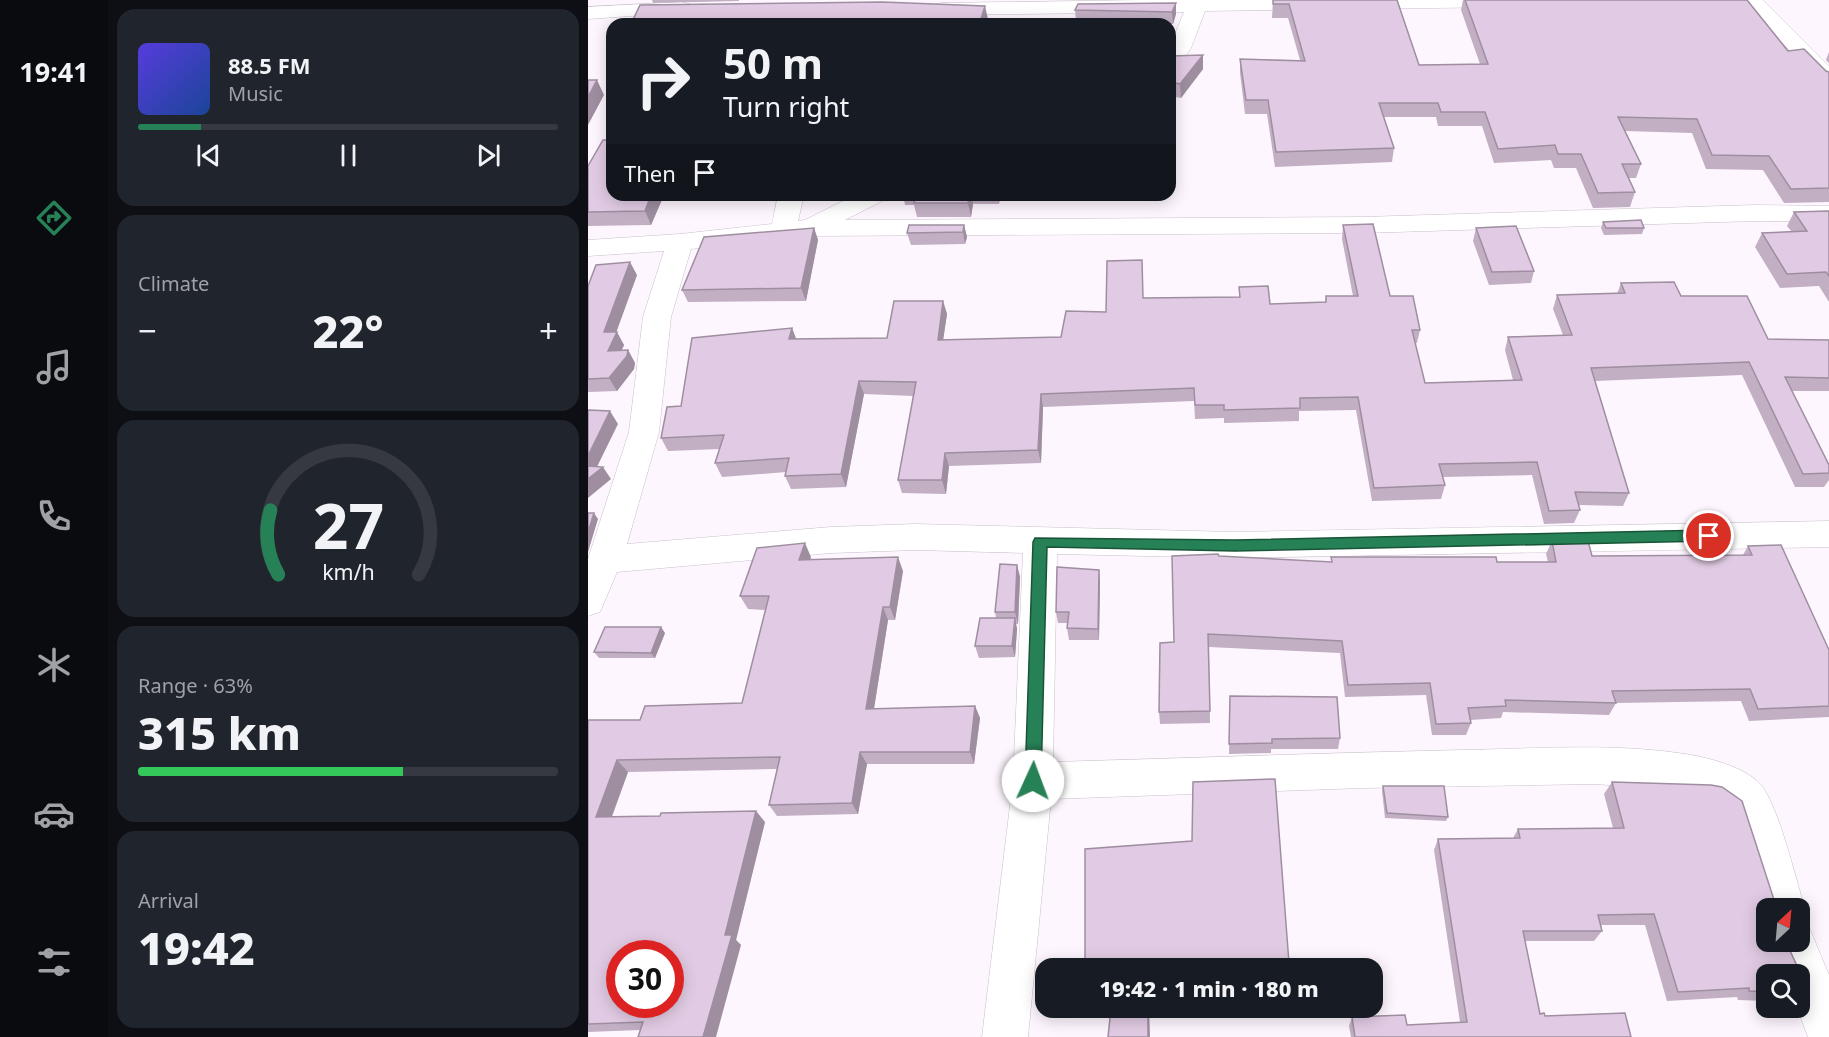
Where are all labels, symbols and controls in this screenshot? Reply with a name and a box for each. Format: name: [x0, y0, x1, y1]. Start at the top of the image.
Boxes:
text: 50 m: [723, 34, 823, 91]
icon: right: [624, 42, 702, 120]
text: 88.5 FM: [228, 50, 310, 80]
text: 19:41: [19, 53, 89, 90]
text: Music: [228, 80, 283, 107]
text: Turn right: [723, 88, 849, 125]
icon: previous: [192, 139, 225, 172]
icon: pause: [332, 139, 365, 172]
icon: next: [472, 139, 505, 172]
icon: arrive: [688, 156, 721, 189]
text: Then: [624, 158, 676, 188]
icon: directions: [33, 197, 75, 239]
text: Climate: [138, 270, 209, 297]
text: 22°: [312, 300, 384, 361]
text: −: [138, 308, 157, 353]
text: +: [539, 308, 558, 353]
icon: music: [33, 346, 75, 388]
text: 27: [312, 483, 384, 568]
icon: phone: [33, 495, 75, 537]
pin: [1683, 510, 1734, 561]
icon: arrive: [1692, 519, 1725, 552]
text: km/h: [322, 558, 374, 587]
icon: climate: [33, 644, 75, 686]
text: Range · 63%: [138, 672, 253, 699]
text: 315 km: [138, 702, 301, 763]
position arrow: [1001, 749, 1065, 813]
icon: car: [33, 793, 75, 835]
text: Arrival: [138, 887, 199, 914]
north arrow: [1756, 898, 1810, 952]
map controls: [1756, 898, 1810, 1018]
text: 19:42: [138, 917, 255, 978]
speed limit sign: 30: [606, 940, 684, 1018]
icon: filters: [33, 941, 75, 983]
button: search: [1756, 964, 1810, 1018]
text: 19:42 · 1 min · 180 m: [1099, 973, 1319, 1003]

